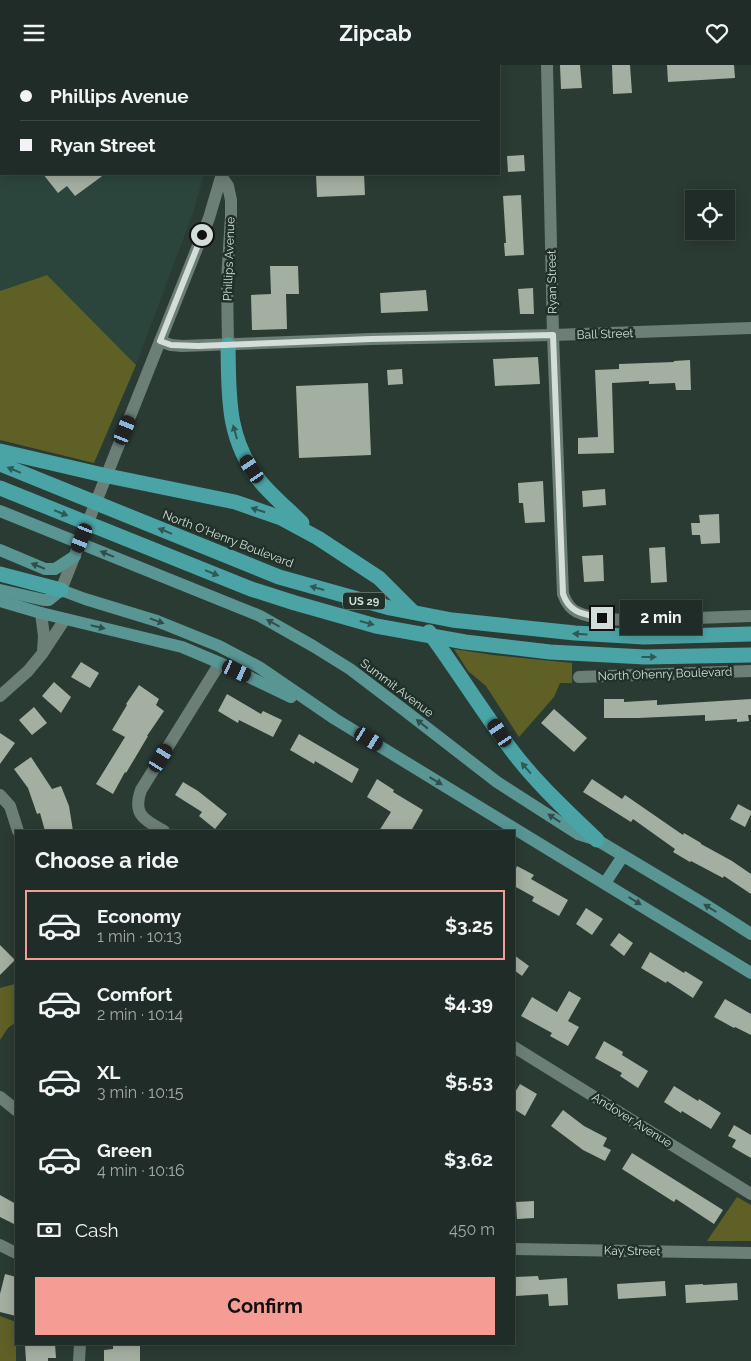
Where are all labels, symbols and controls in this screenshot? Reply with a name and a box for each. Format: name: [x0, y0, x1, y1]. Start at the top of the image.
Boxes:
icon: menu: [20, 19, 48, 47]
icon: heart: [703, 19, 731, 47]
text: Zipcab: [339, 20, 412, 46]
text: Phillips Avenue: [50, 85, 189, 107]
text: Ryan Street: [50, 134, 156, 156]
map controls: [685, 190, 735, 240]
button: locate: [685, 190, 735, 240]
street label: Phillips Avenue: [221, 217, 237, 301]
route start: [191, 224, 213, 246]
street label: Ryan Street: [544, 250, 560, 314]
street label: Ball Street: [576, 326, 634, 342]
car: [112, 413, 137, 447]
one-way arrow: [231, 425, 239, 440]
car: [237, 452, 266, 486]
one-way arrow: [7, 465, 22, 473]
one-way arrow: [250, 506, 265, 514]
street label: North O'Henry Boulevard: [161, 508, 295, 570]
one-way arrow: [54, 509, 69, 517]
car: [69, 521, 94, 555]
one-way arrow: [157, 527, 172, 535]
one-way arrow: [99, 550, 114, 557]
one-way arrow: [31, 561, 45, 569]
one-way arrow: [205, 570, 219, 578]
one-way arrow: [309, 583, 324, 591]
road number: US 29: [343, 593, 385, 609]
callout: 2 min: [620, 601, 702, 635]
route end: [591, 607, 613, 629]
text: 2 min: [640, 608, 682, 627]
one-way arrow: [150, 618, 165, 625]
one-way arrow: [266, 619, 279, 628]
one-way arrow: [359, 619, 374, 627]
one-way arrow: [90, 623, 106, 631]
one-way arrow: [572, 629, 588, 637]
one-way arrow: [641, 652, 657, 660]
street label: Summit Avenue: [358, 656, 436, 720]
car: [220, 658, 253, 684]
street label: North Ohenry Boulevard: [597, 665, 733, 683]
car: [485, 716, 514, 750]
one-way arrow: [416, 718, 429, 729]
car: [352, 725, 385, 753]
car: [146, 741, 175, 775]
one-way arrow: [521, 761, 532, 774]
one-way arrow: [430, 776, 443, 785]
one-way arrow: [547, 814, 560, 823]
text: Choose a ride: [35, 847, 179, 873]
one-way arrow: [629, 897, 642, 906]
icon: car: [37, 903, 82, 948]
one-way arrow: [703, 903, 716, 912]
text: Economy: [97, 905, 181, 927]
text: $3.25: [445, 914, 493, 936]
text: 1 min · 10:13: [97, 927, 182, 946]
icon: car: [37, 981, 82, 1026]
text: Comfort: [97, 983, 172, 1005]
text: $4.39: [444, 992, 493, 1014]
text: 2 min · 10:14: [97, 1005, 183, 1024]
icon: car: [37, 1059, 82, 1104]
text: XL: [97, 1061, 120, 1083]
text: $5.53: [445, 1070, 493, 1092]
text: 3 min · 10:15: [97, 1083, 184, 1102]
street label: Andover Avenue: [590, 1090, 674, 1150]
icon: car: [37, 1137, 82, 1182]
text: Green: [97, 1139, 152, 1161]
text: $3.62: [444, 1148, 493, 1170]
text: 4 min · 10:16: [97, 1161, 185, 1180]
icon: cash: [35, 1216, 63, 1244]
text: Cash: [75, 1219, 119, 1241]
text: 450 m: [449, 1220, 495, 1239]
street label: Kay Street: [604, 1244, 660, 1258]
button: Confirm: [35, 1277, 495, 1335]

